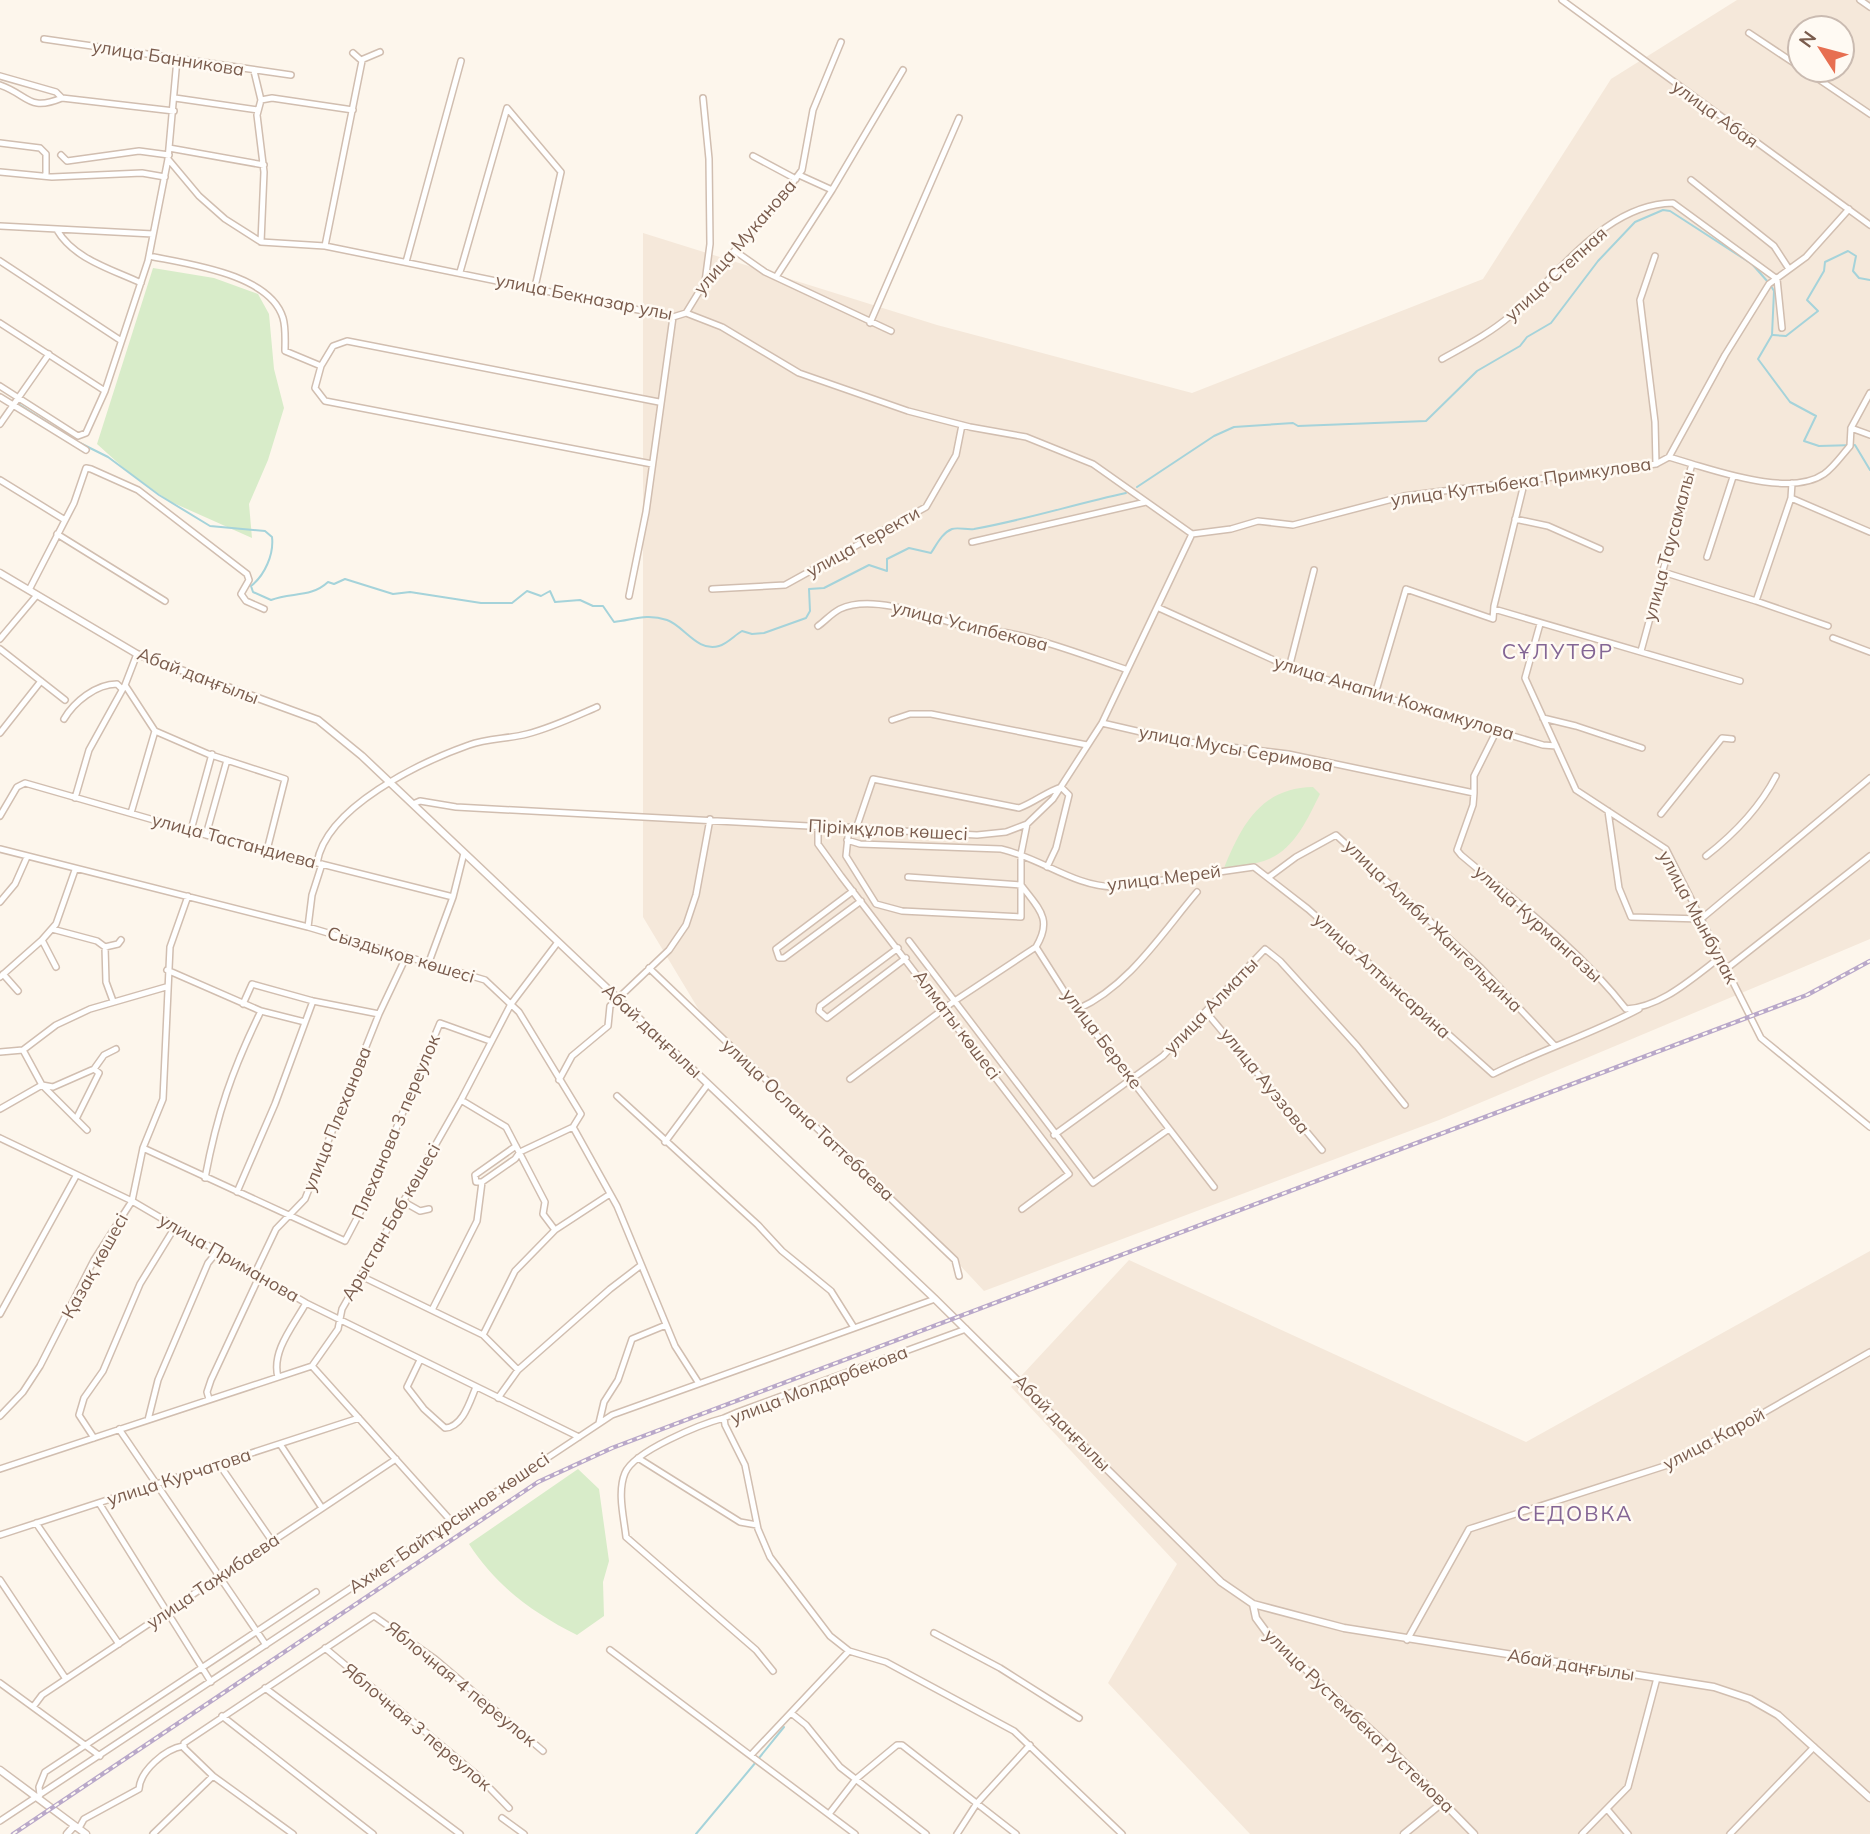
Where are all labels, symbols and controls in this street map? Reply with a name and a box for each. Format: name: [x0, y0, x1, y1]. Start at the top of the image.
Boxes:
north arrow: [1786, 14, 1856, 84]
text: N: [1793, 26, 1821, 52]
street label: улица Банникова: [90, 34, 246, 81]
street label: улица Абая: [1668, 75, 1763, 153]
street label: улица Муканова: [688, 174, 801, 299]
street label: улица Степная: [1500, 222, 1612, 326]
street label: улица Бекназар улы: [494, 268, 674, 325]
street label: улица Куттыбека Примкулова: [1389, 452, 1653, 511]
street label: улица Таусамалы: [1637, 468, 1700, 623]
street label: улица Теректи: [802, 501, 924, 582]
street label: улица Усипбекова: [890, 595, 1051, 656]
district label: СҰЛУТӨР: [1502, 638, 1614, 664]
street label: Абай даңғылы: [134, 642, 262, 709]
street label: улица Анапии Кожамкулова: [1271, 650, 1517, 745]
street label: улица Мусы Серимова: [1137, 720, 1335, 777]
street label: улица Тастандиева: [149, 807, 319, 874]
street label: Пірімқұлов көшесі: [808, 814, 968, 845]
street label: улица Алиби Жангельдина: [1339, 834, 1527, 1017]
street label: улица Мынбулак: [1654, 846, 1743, 988]
street label: улица Мерей: [1106, 859, 1222, 896]
street label: улица Курмангазы: [1469, 860, 1607, 987]
street label: улица Алтынсарина: [1309, 908, 1456, 1043]
street label: Сыздықов көшесі: [324, 921, 478, 988]
street label: улица Алматы: [1159, 952, 1263, 1059]
street label: Алматы көшесі: [909, 965, 1006, 1084]
street label: Абай даңғылы: [598, 979, 707, 1083]
street label: улица Береке: [1057, 984, 1148, 1094]
street label: улица Ауэзова: [1216, 1023, 1315, 1138]
street label: Плеханова 3 переулок: [346, 1031, 445, 1223]
street label: улица Ослана Таттебаева: [717, 1034, 899, 1206]
street label: улица Плеханова: [297, 1043, 376, 1195]
street label: Арыстан Баб көшесі: [336, 1139, 445, 1305]
street label: улица Приманова: [155, 1208, 303, 1307]
street label: Қазақ көшесі: [56, 1209, 133, 1322]
street label: улица Молдарбекова: [727, 1340, 911, 1429]
street label: Абай даңғылы: [1009, 1369, 1116, 1476]
street label: улица Карой: [1659, 1402, 1769, 1475]
street label: улица Курчатова: [104, 1442, 254, 1511]
street label: Ахмет Байтұрсынов көшесі: [344, 1447, 553, 1598]
district label: СЕДОВКА: [1517, 1500, 1633, 1526]
street label: улица Тажибаева: [142, 1528, 284, 1634]
street label: Яблочная 4 переулок: [381, 1616, 541, 1752]
street label: улица Рустембека Рустемова: [1259, 1624, 1459, 1818]
street label: Абай даңғылы: [1506, 1643, 1636, 1686]
street label: Яблочная 3 переулок: [338, 1658, 497, 1796]

